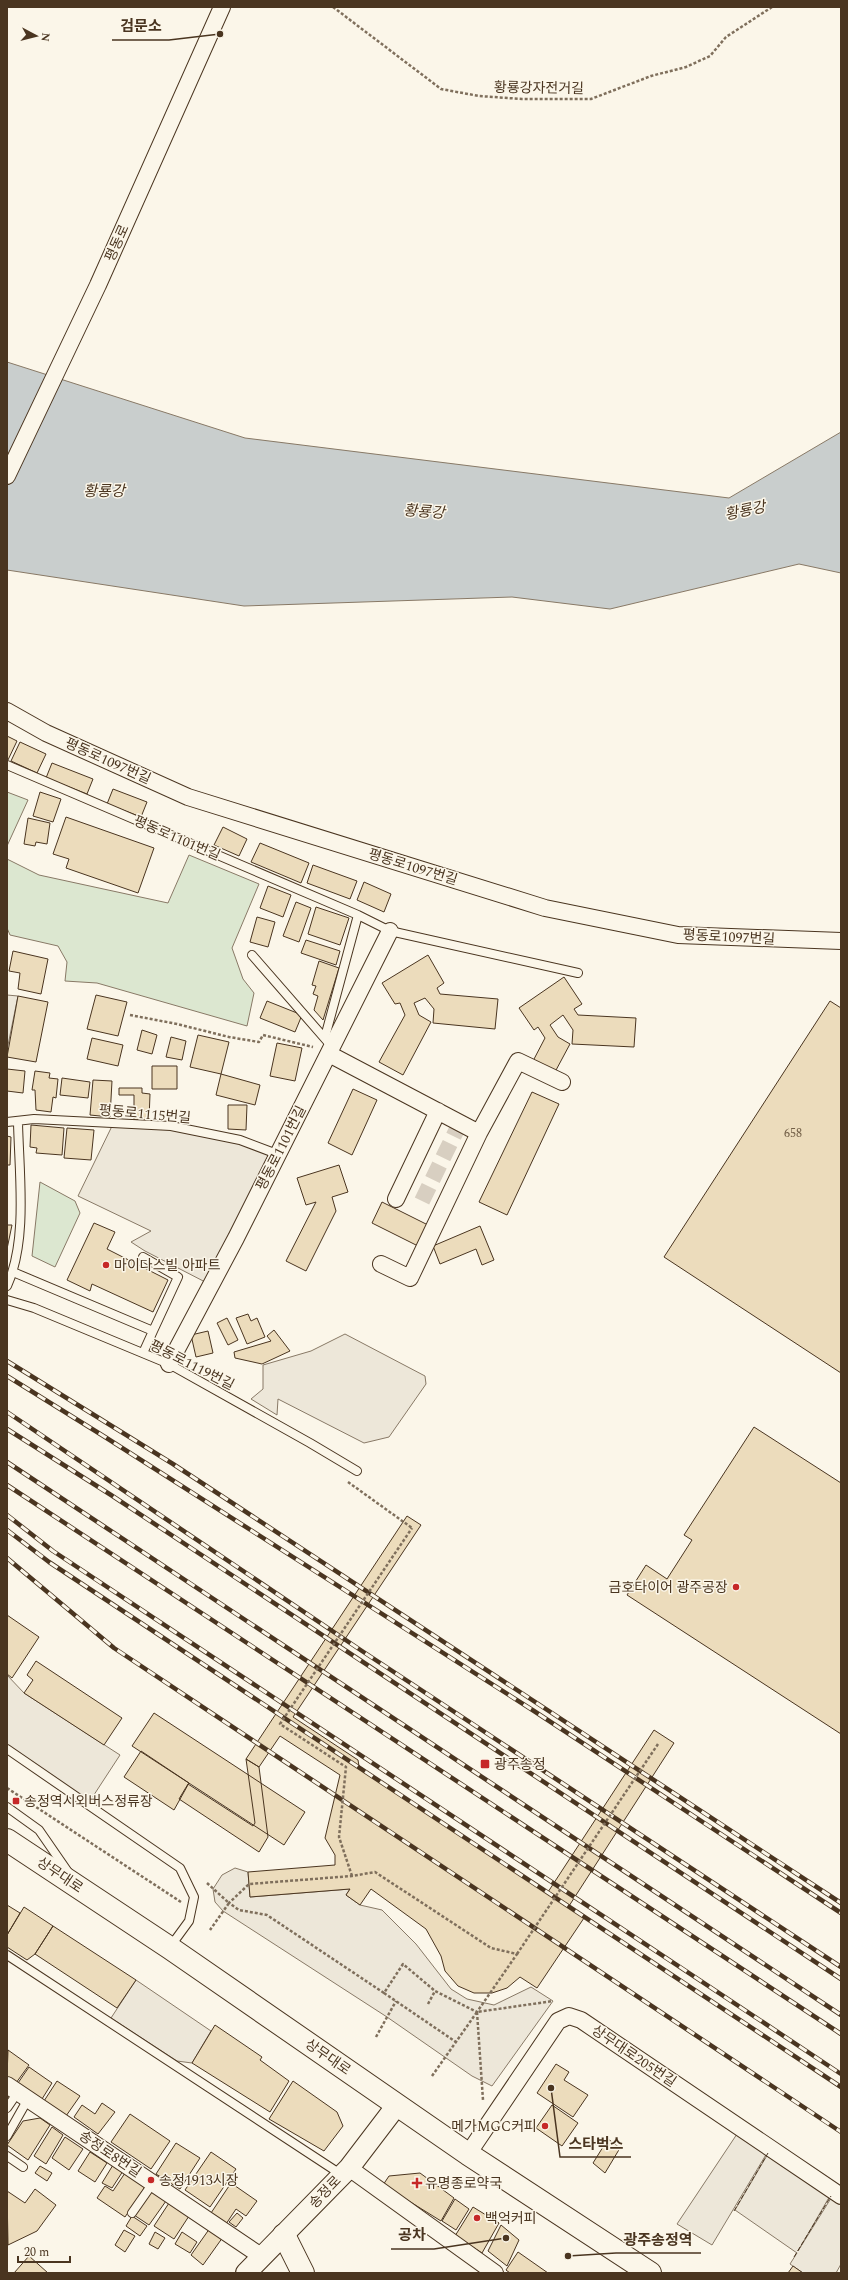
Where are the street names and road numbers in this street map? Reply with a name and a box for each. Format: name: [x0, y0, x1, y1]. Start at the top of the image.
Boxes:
street label: 황룡강자전거길: [494, 77, 584, 99]
street label: 평동로: [100, 221, 134, 265]
street label: 평동로1097번길: [62, 733, 154, 789]
street label: 평동로1101번길: [130, 810, 224, 866]
street label: 평동로1097번길: [366, 843, 460, 891]
street label: 평동로1097번길: [682, 924, 776, 950]
street label: 평동로1115번길: [98, 1100, 192, 1128]
street label: 평동로1101번길: [251, 1102, 311, 1194]
street label: 평동로1119번길: [146, 1335, 238, 1395]
street label: 상무대로: [33, 1852, 87, 1898]
street label: 상무대로205번길: [587, 2020, 681, 2092]
street label: 상무대로: [301, 2034, 355, 2080]
street label: 송정로8번길: [75, 2125, 145, 2183]
street label: 송정로: [304, 2171, 346, 2213]

